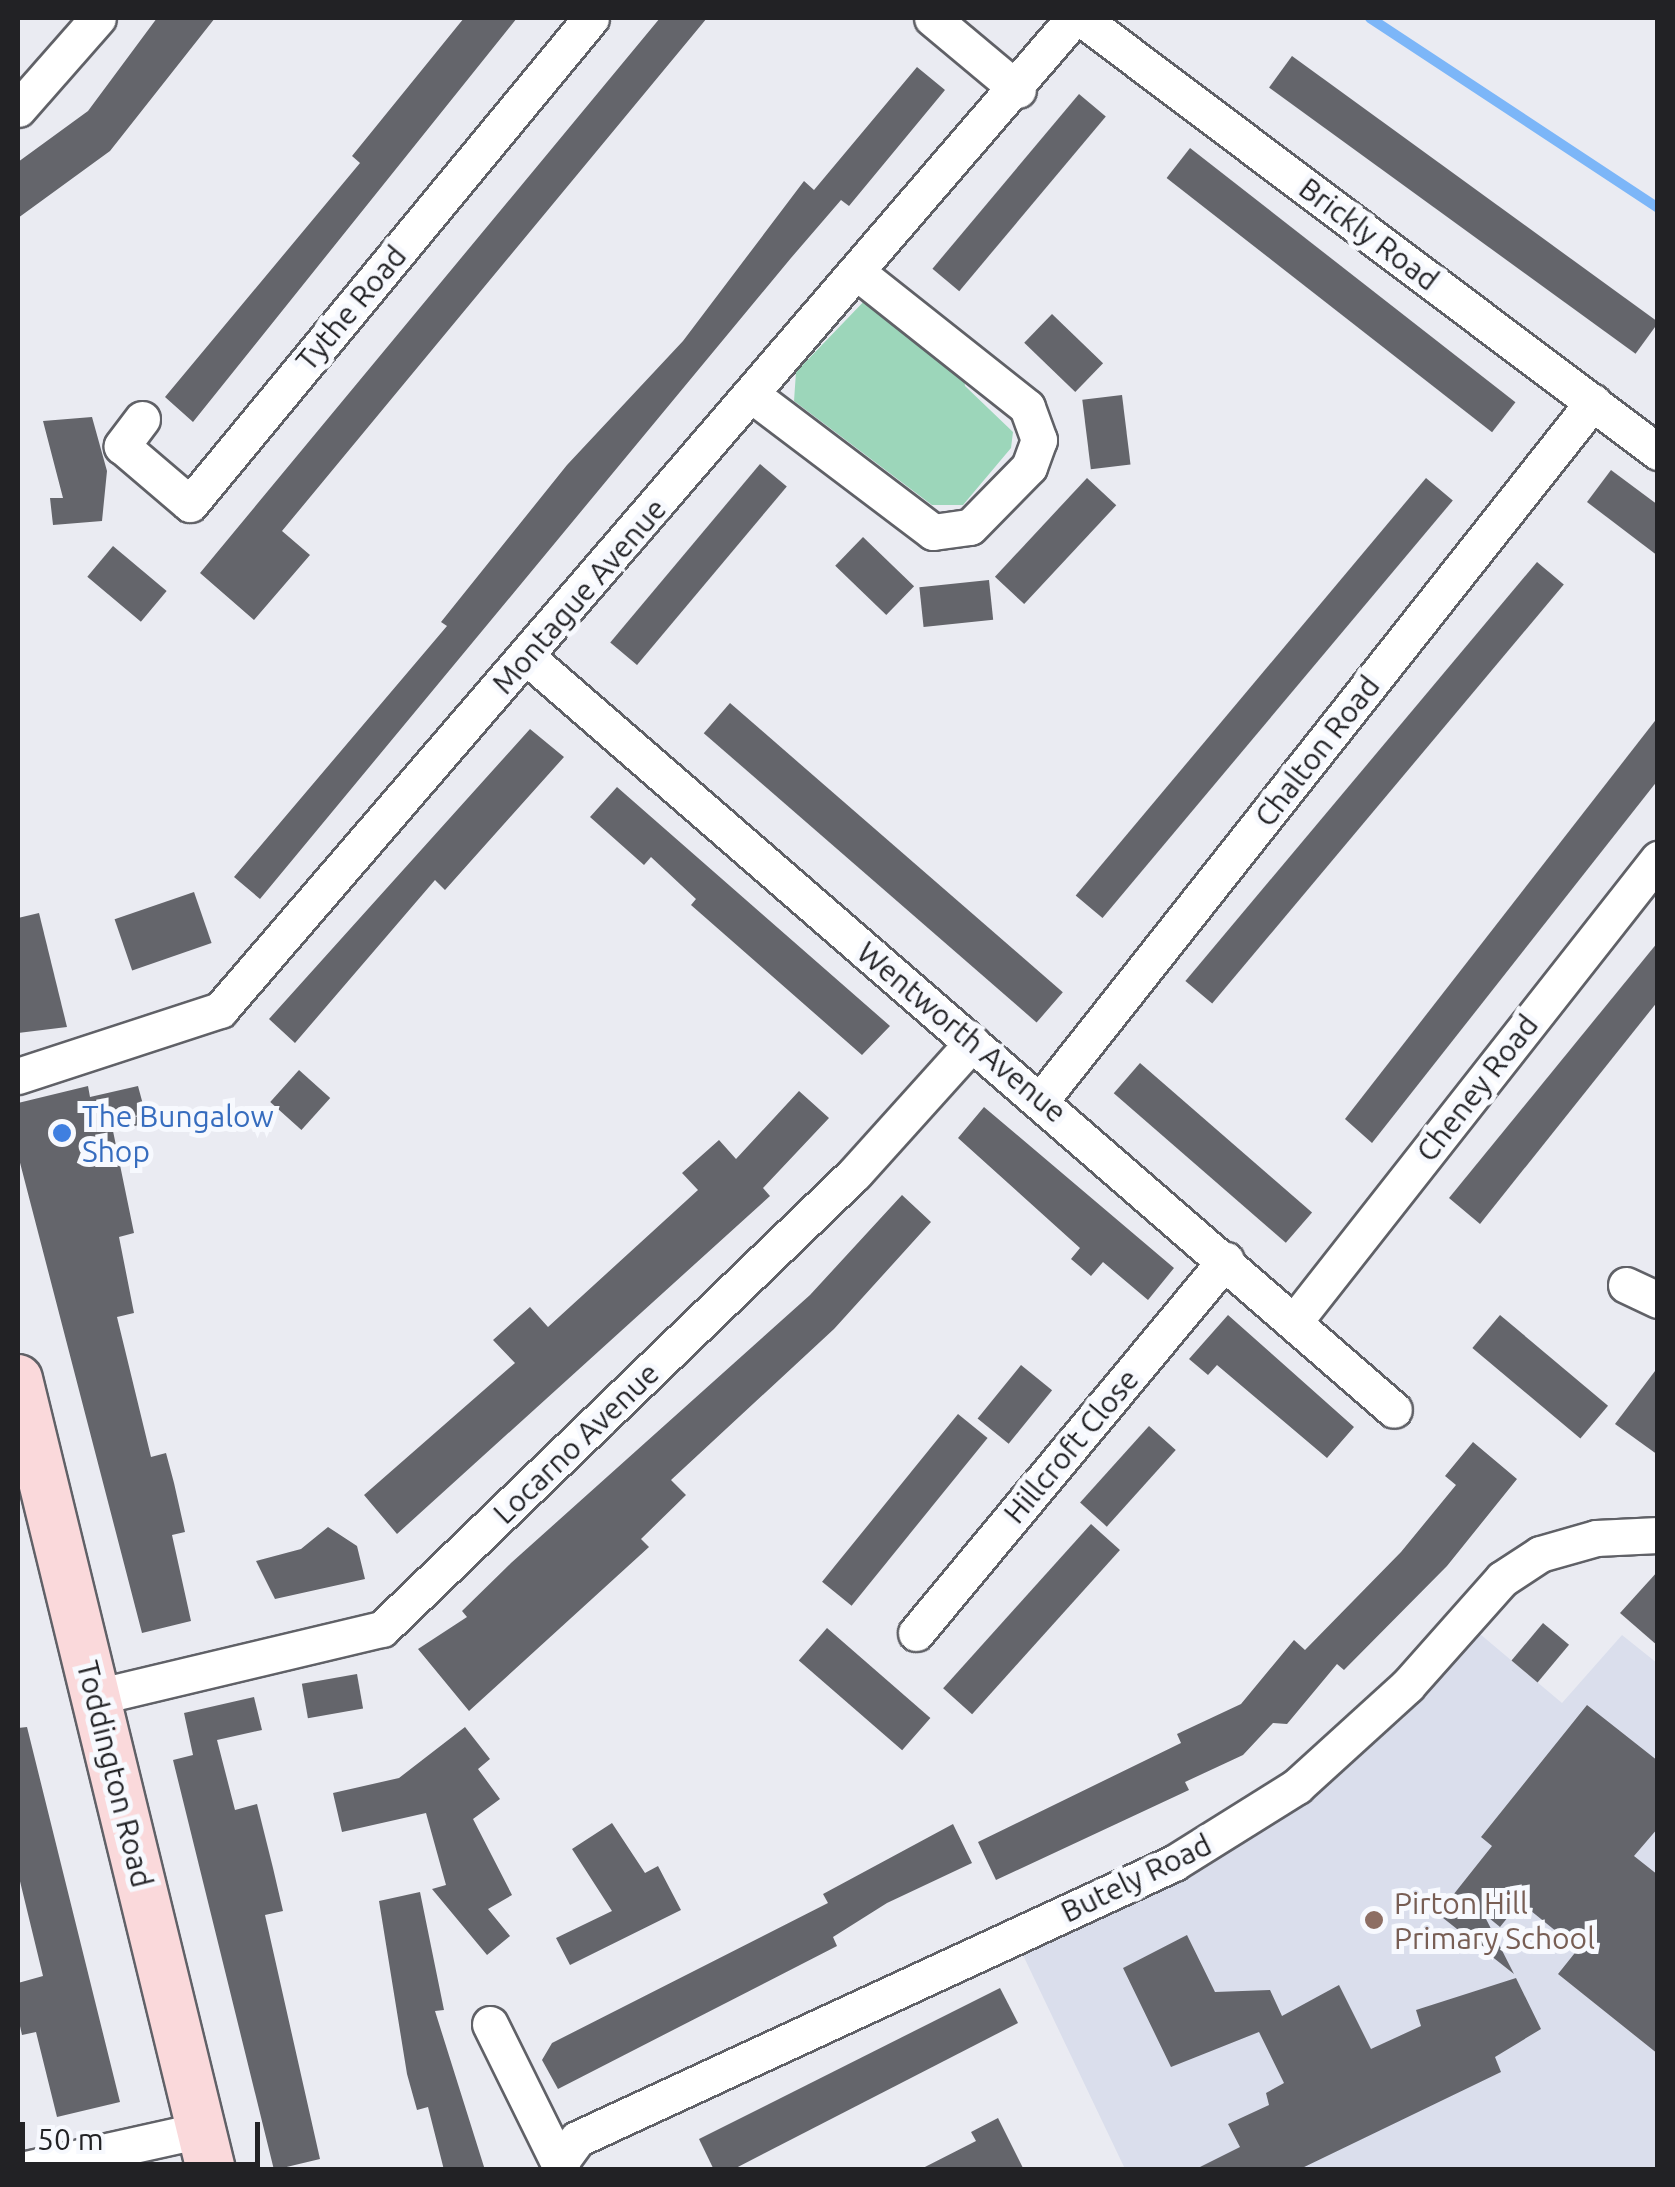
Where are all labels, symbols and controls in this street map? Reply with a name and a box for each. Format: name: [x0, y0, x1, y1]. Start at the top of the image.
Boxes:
street label: Brickly Road: [1292, 170, 1446, 298]
street label: Tythe Road: [288, 238, 414, 378]
street label: Montague Avenue: [484, 491, 674, 701]
street label: Chalton Road: [1247, 669, 1387, 833]
street label: Wentworth Avenue: [850, 934, 1074, 1130]
street label: Cheney Road: [1409, 1007, 1545, 1169]
place label: The Bungalow Shop: [82, 1098, 274, 1168]
marker: The Bungalow Shop: [51, 1122, 73, 1144]
street label: Locarno Avenue: [486, 1355, 666, 1531]
street label: Hillcroft Close: [996, 1362, 1146, 1530]
street label: Toddington Road: [69, 1657, 161, 1891]
street label: Butely Road: [1055, 1826, 1217, 1930]
place label: Pirton Hill Primary School: [1394, 1885, 1595, 1956]
marker: Pirton Hill Primary School: [1363, 1909, 1385, 1931]
scale bar: [25, 2102, 265, 2164]
text: 50 m: [37, 2122, 104, 2156]

